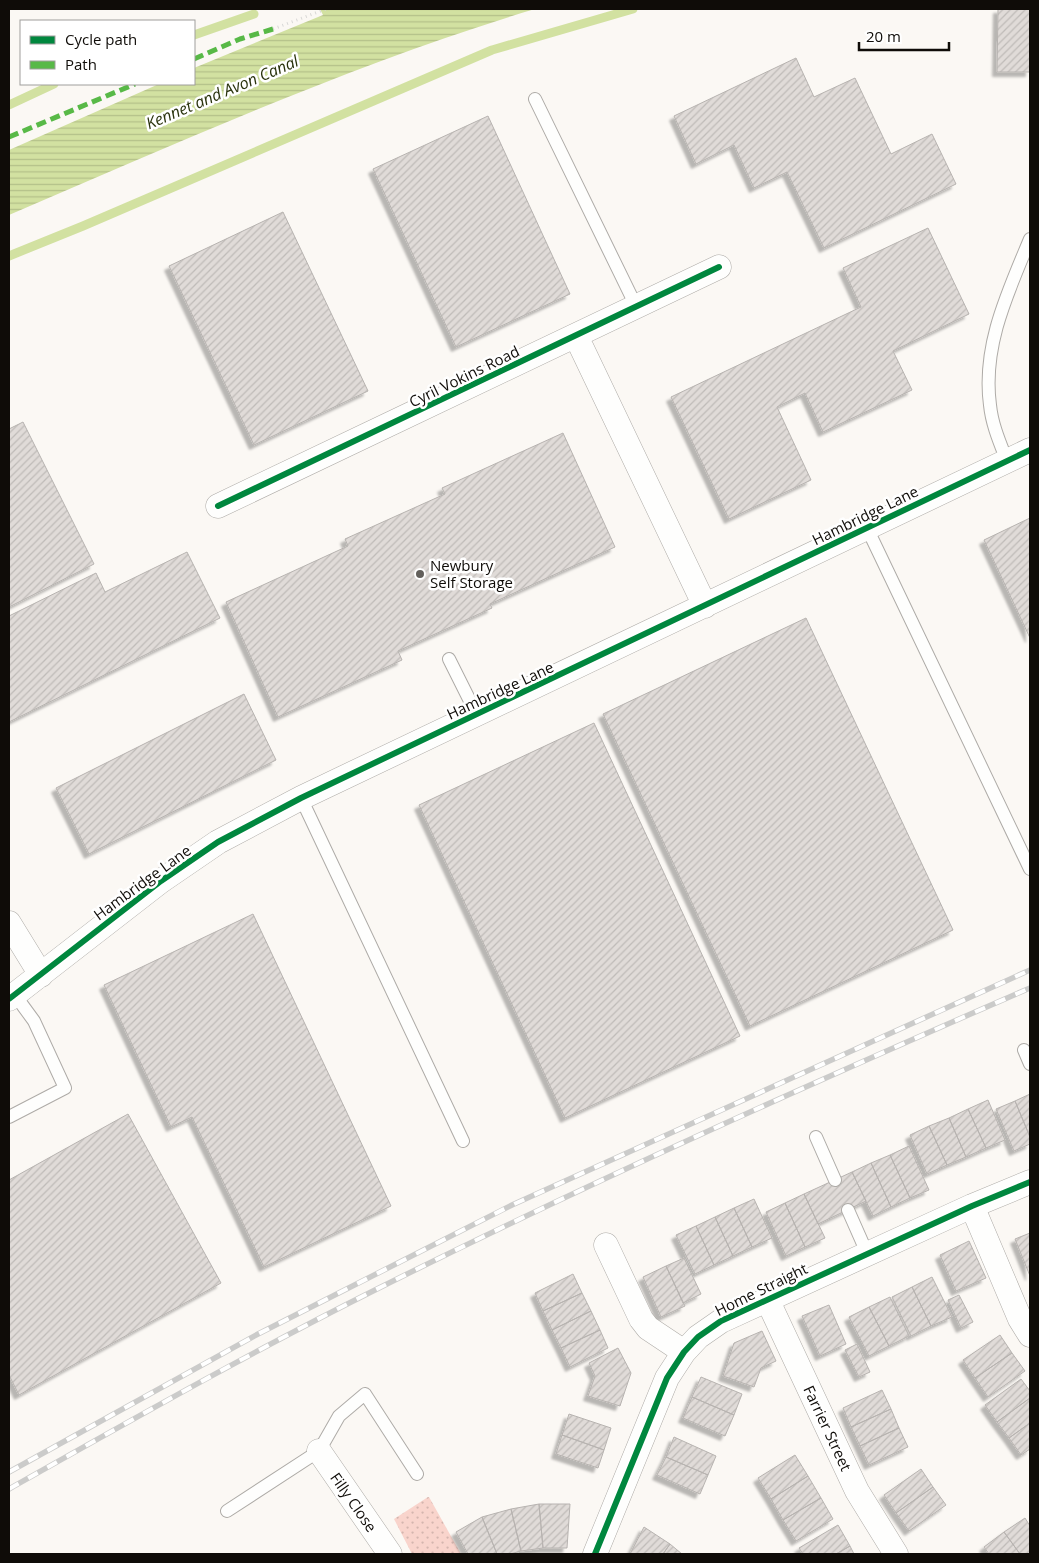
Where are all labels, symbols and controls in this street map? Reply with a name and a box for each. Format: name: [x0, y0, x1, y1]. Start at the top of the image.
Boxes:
legend: [20, 20, 195, 85]
scale bar: [859, 20, 949, 52]
text: 20 m: [866, 26, 901, 46]
text: Cycle path: [65, 29, 137, 49]
water label: Kennet and Avon Canal: [142, 49, 303, 134]
text: Path: [65, 54, 97, 74]
street label: Cyril Vokins Road: [406, 341, 522, 411]
street label: Hambridge Lane: [809, 481, 921, 549]
place label: Newbury Self Storage: [430, 555, 513, 592]
marker: Newbury Self Storage: [414, 568, 426, 580]
street label: Hambridge Lane: [443, 656, 557, 724]
street label: Hambridge Lane: [89, 840, 195, 924]
street label: Home Straight: [711, 1258, 811, 1320]
street label: Farrier Street: [799, 1382, 857, 1474]
street label: Filly Close: [326, 1468, 382, 1536]

